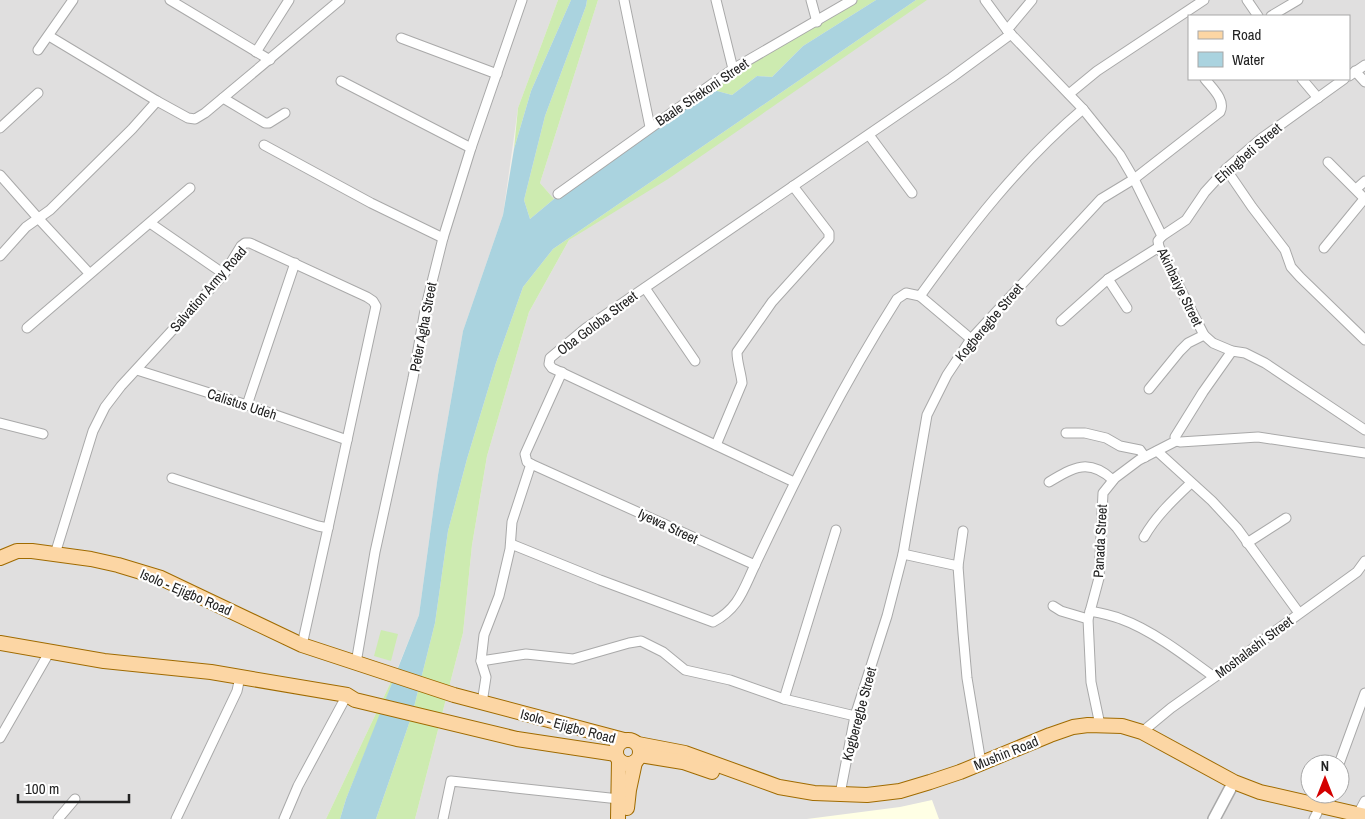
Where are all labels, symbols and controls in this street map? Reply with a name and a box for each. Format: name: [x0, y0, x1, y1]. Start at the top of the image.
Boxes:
legend: [1188, 15, 1350, 80]
text: Road: [1232, 24, 1261, 45]
text: Water: [1232, 49, 1264, 70]
street label: Baale Shekoni Street: [652, 54, 752, 130]
street label: Ehingbeti Street: [1211, 119, 1285, 187]
street label: Salvation Army Road: [166, 242, 250, 336]
street label: Akinbaiye Street: [1153, 244, 1207, 329]
street label: Kogberegbe Street: [951, 279, 1027, 365]
street label: Peter Agha Street: [406, 281, 440, 373]
street label: Oba Goloba Street: [553, 287, 641, 359]
street label: Calistus Udeh: [205, 384, 279, 424]
street label: Iyewa Street: [635, 504, 701, 548]
street label: Panada Street: [1089, 504, 1111, 578]
street label: Isolo - Ejigbo Road: [138, 565, 234, 619]
street label: Moshalashi Street: [1212, 612, 1296, 682]
street label: Kogberegbe Street: [838, 665, 880, 763]
street label: Isolo - Ejigbo Road: [519, 705, 617, 747]
street label: Mushin Road: [971, 732, 1041, 774]
north arrow: [1300, 754, 1350, 804]
text: N: [1321, 757, 1329, 775]
scale bar: [18, 772, 129, 804]
text: 100 m: [25, 778, 59, 799]

